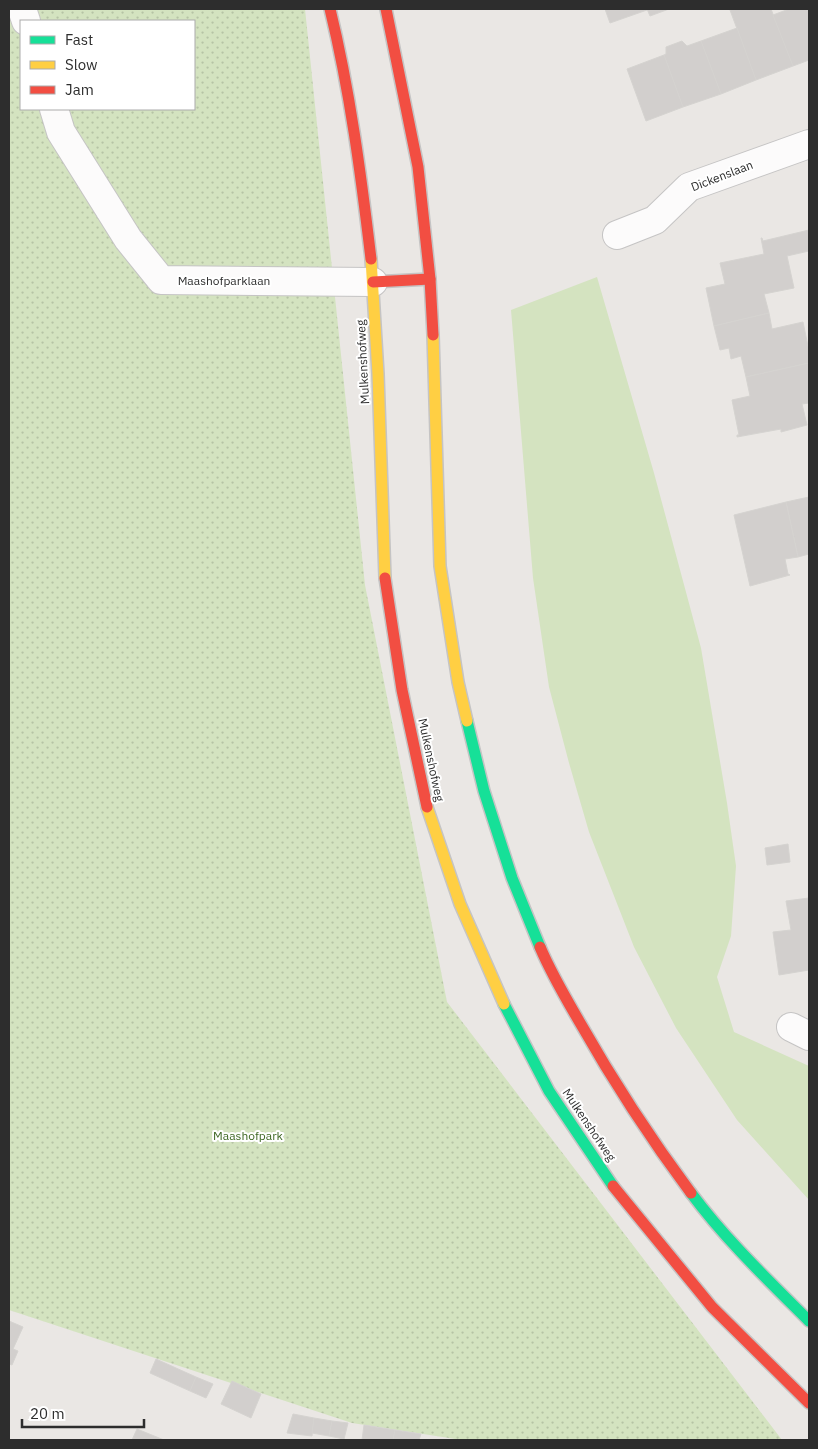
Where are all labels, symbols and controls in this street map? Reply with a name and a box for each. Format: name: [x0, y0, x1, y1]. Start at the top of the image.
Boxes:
legend: [20, 20, 195, 110]
text: Fast: [65, 30, 93, 49]
text: Slow: [65, 55, 98, 74]
text: Jam: [65, 80, 94, 99]
street label: Dickenslaan: [689, 157, 755, 194]
street label: Maashofparklaan: [178, 273, 270, 288]
street label: Mulkenshofweg: [353, 319, 372, 405]
street label: Mulkenshofweg: [415, 717, 448, 803]
street label: Mulkenshofweg: [560, 1085, 620, 1165]
park label: Maashofpark: [213, 1128, 284, 1143]
scale bar: [22, 1396, 145, 1428]
text: 20 m: [30, 1404, 65, 1423]

